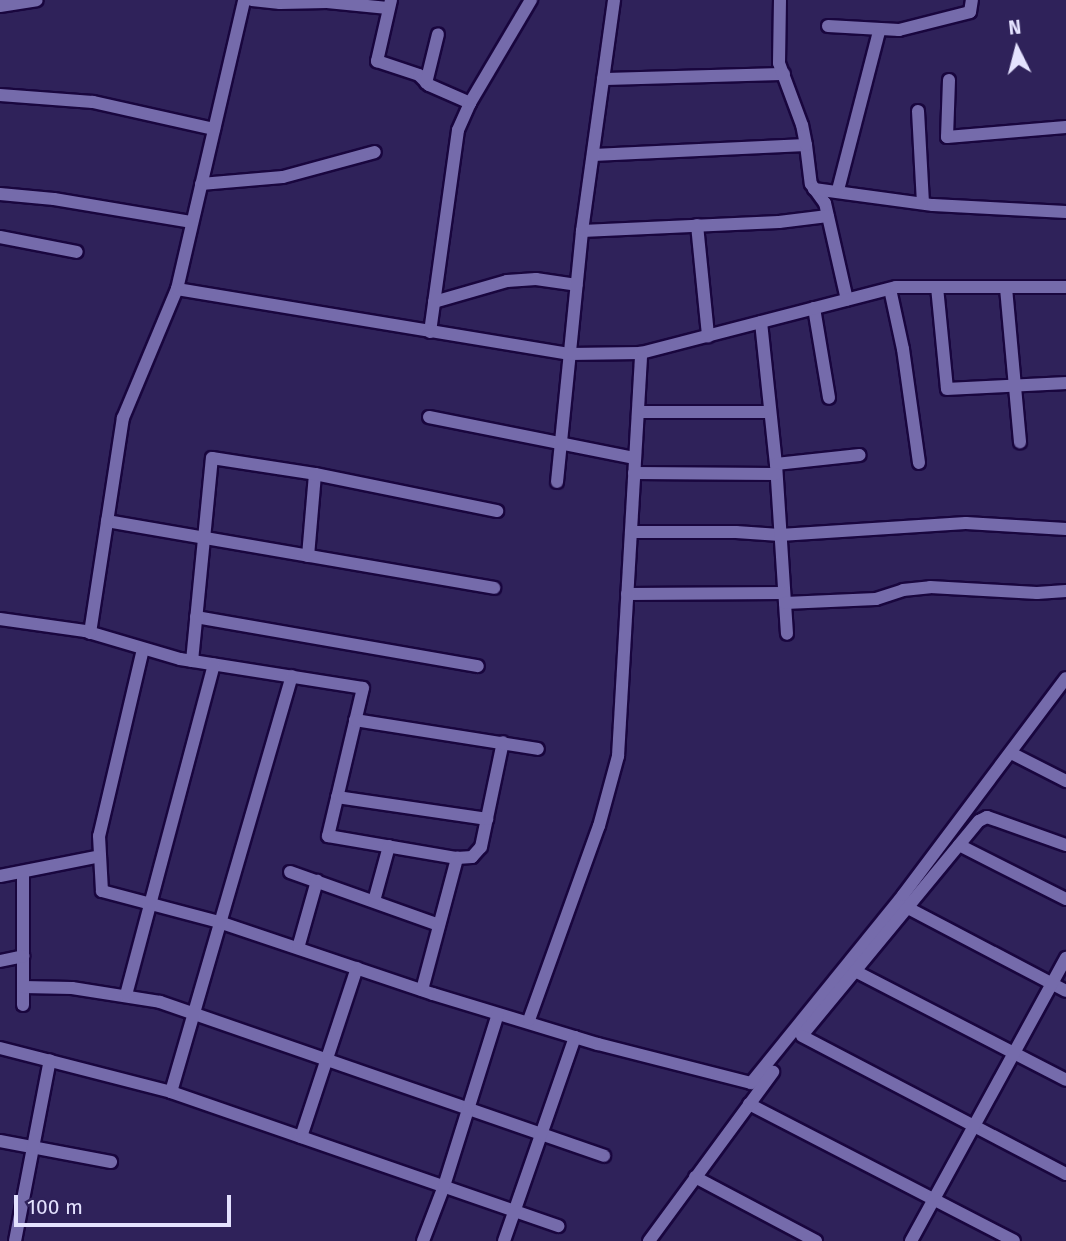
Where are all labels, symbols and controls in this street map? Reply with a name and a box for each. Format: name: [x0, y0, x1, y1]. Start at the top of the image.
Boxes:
north arrow: [982, 14, 1052, 84]
text: N: [1007, 16, 1022, 40]
scale bar: [18, 1182, 234, 1226]
text: 100 m: [27, 1194, 83, 1220]

